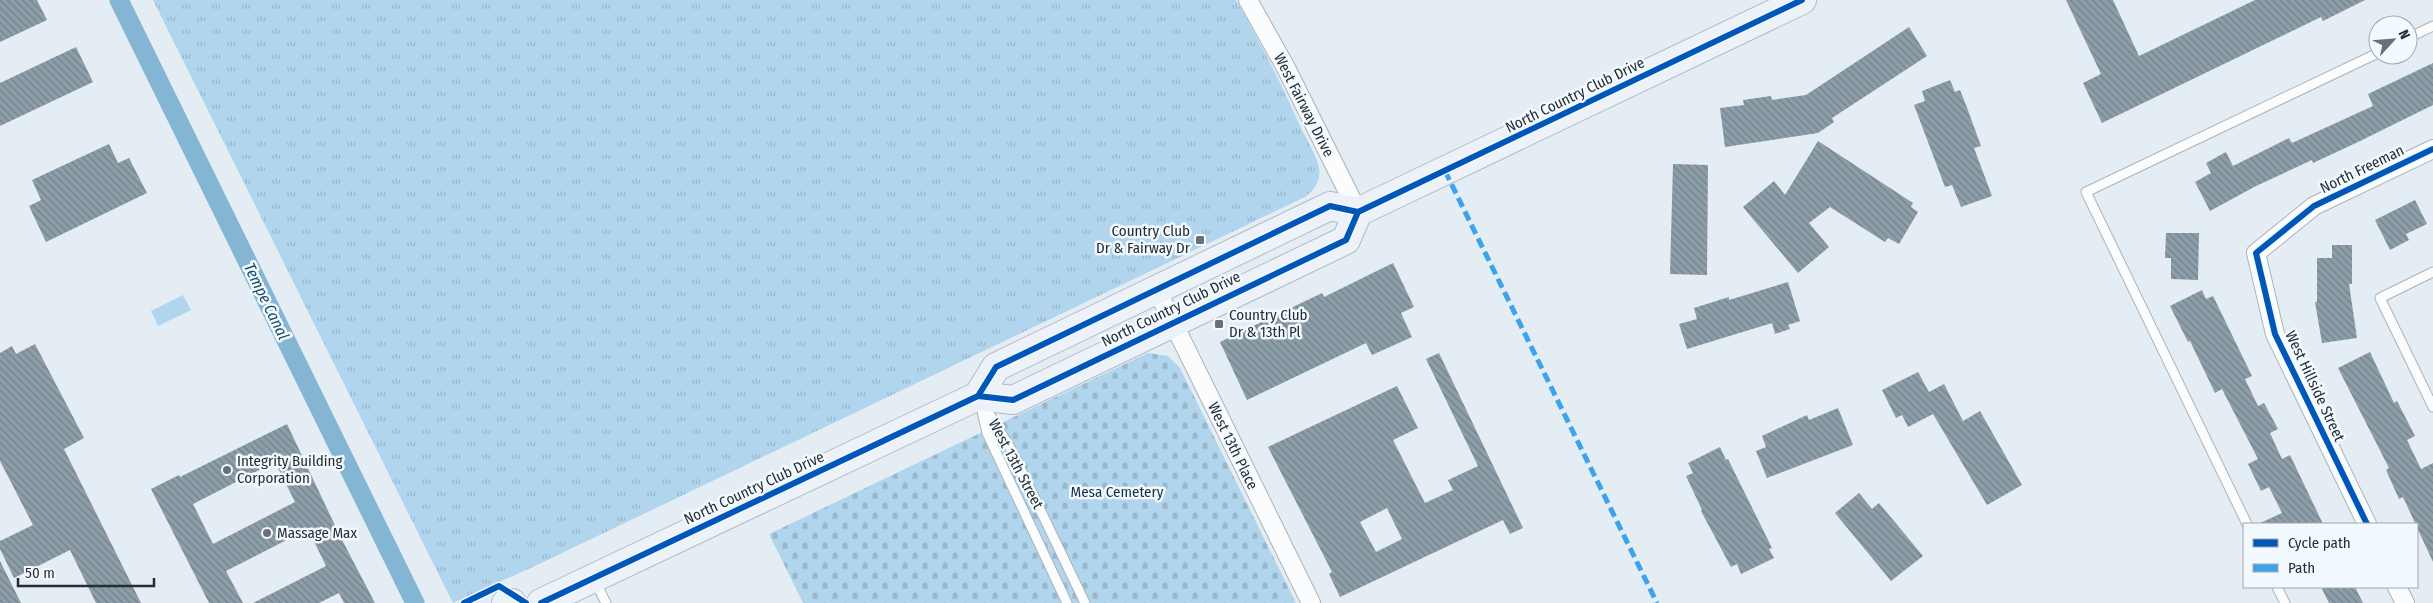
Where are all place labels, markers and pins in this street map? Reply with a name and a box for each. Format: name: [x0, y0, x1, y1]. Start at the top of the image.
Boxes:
place label: Country Club Dr & Fairway Dr: [1096, 222, 1191, 257]
marker: Country Club Dr & Fairway Dr: [1194, 234, 1206, 246]
place label: Country Club Dr & 13th Pl: [1229, 306, 1308, 341]
marker: Country Club Dr & 13th Pl: [1213, 318, 1225, 330]
place label: Integrity Building Corporation: [237, 452, 343, 487]
marker: Integrity Building Corporation: [221, 464, 233, 476]
place label: Massage Max: [277, 524, 357, 542]
marker: Massage Max: [261, 527, 273, 539]

